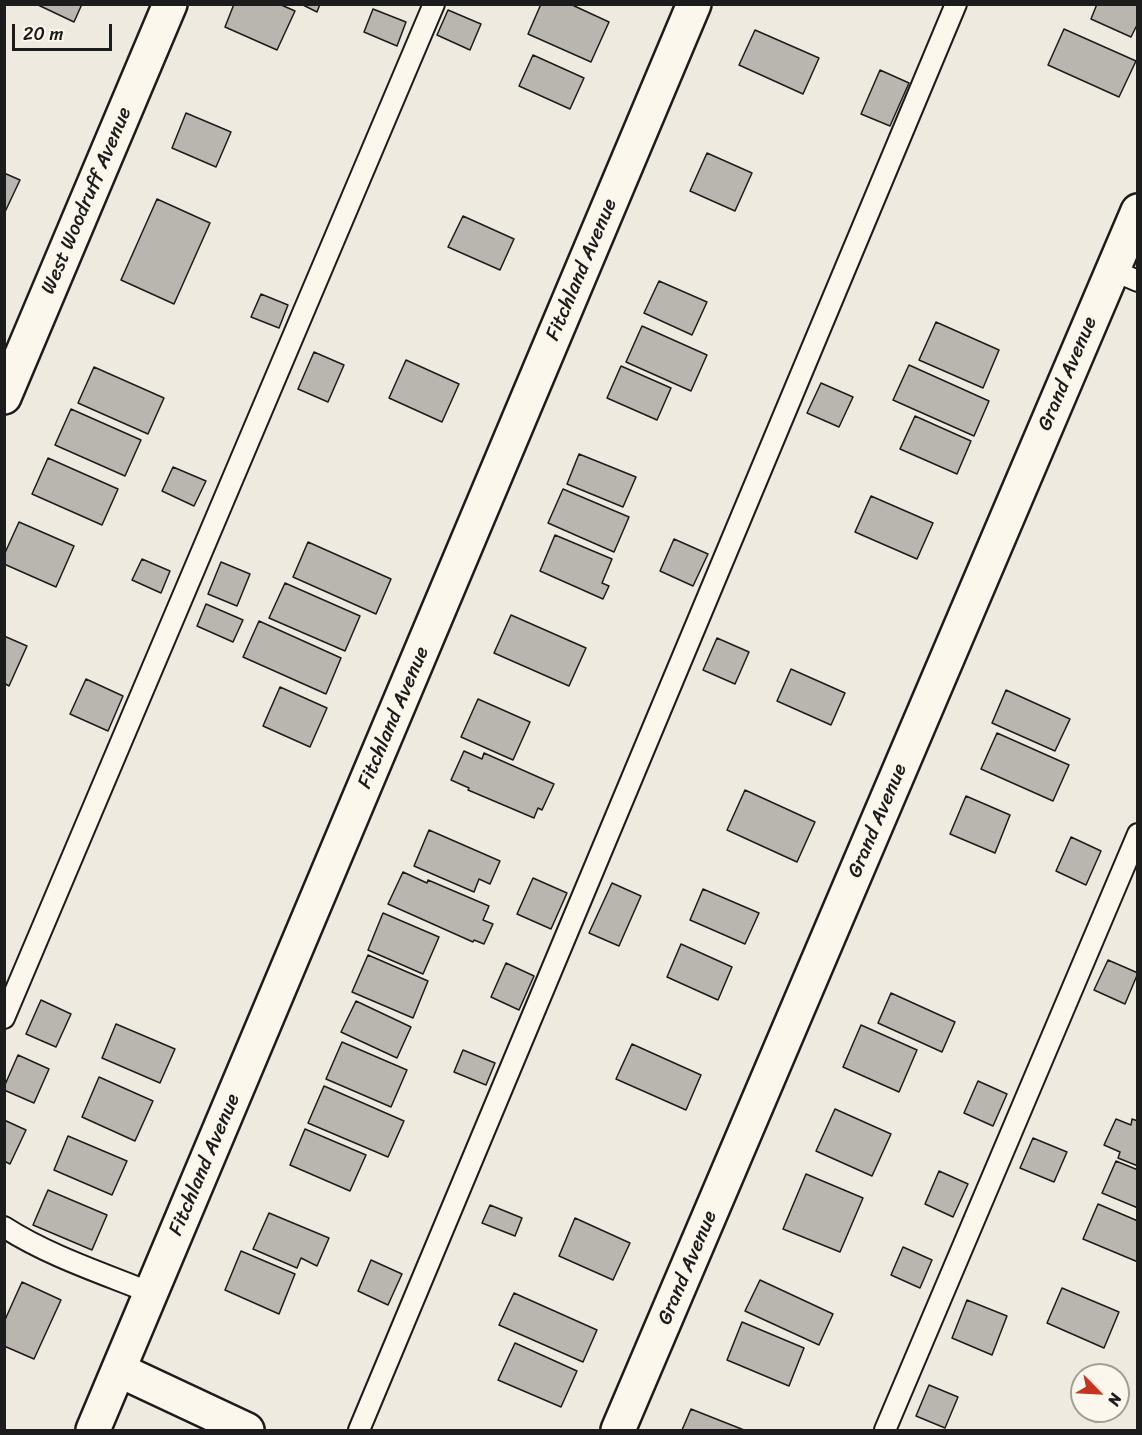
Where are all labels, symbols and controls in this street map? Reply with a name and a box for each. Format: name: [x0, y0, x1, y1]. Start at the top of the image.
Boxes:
scale bar: [15, 12, 116, 50]
text: 20 m: [23, 18, 63, 50]
street label: West Woodruff Avenue: [37, 104, 137, 298]
street label: Fitchland Avenue: [541, 195, 623, 345]
street label: Grand Avenue: [1033, 314, 1103, 434]
street label: Fitchland Avenue: [353, 643, 435, 793]
street label: Grand Avenue: [843, 761, 913, 881]
street label: Fitchland Avenue: [164, 1090, 246, 1240]
street label: Grand Avenue: [653, 1208, 723, 1328]
north arrow: [1070, 1363, 1130, 1423]
text: N: [1100, 1389, 1131, 1411]

